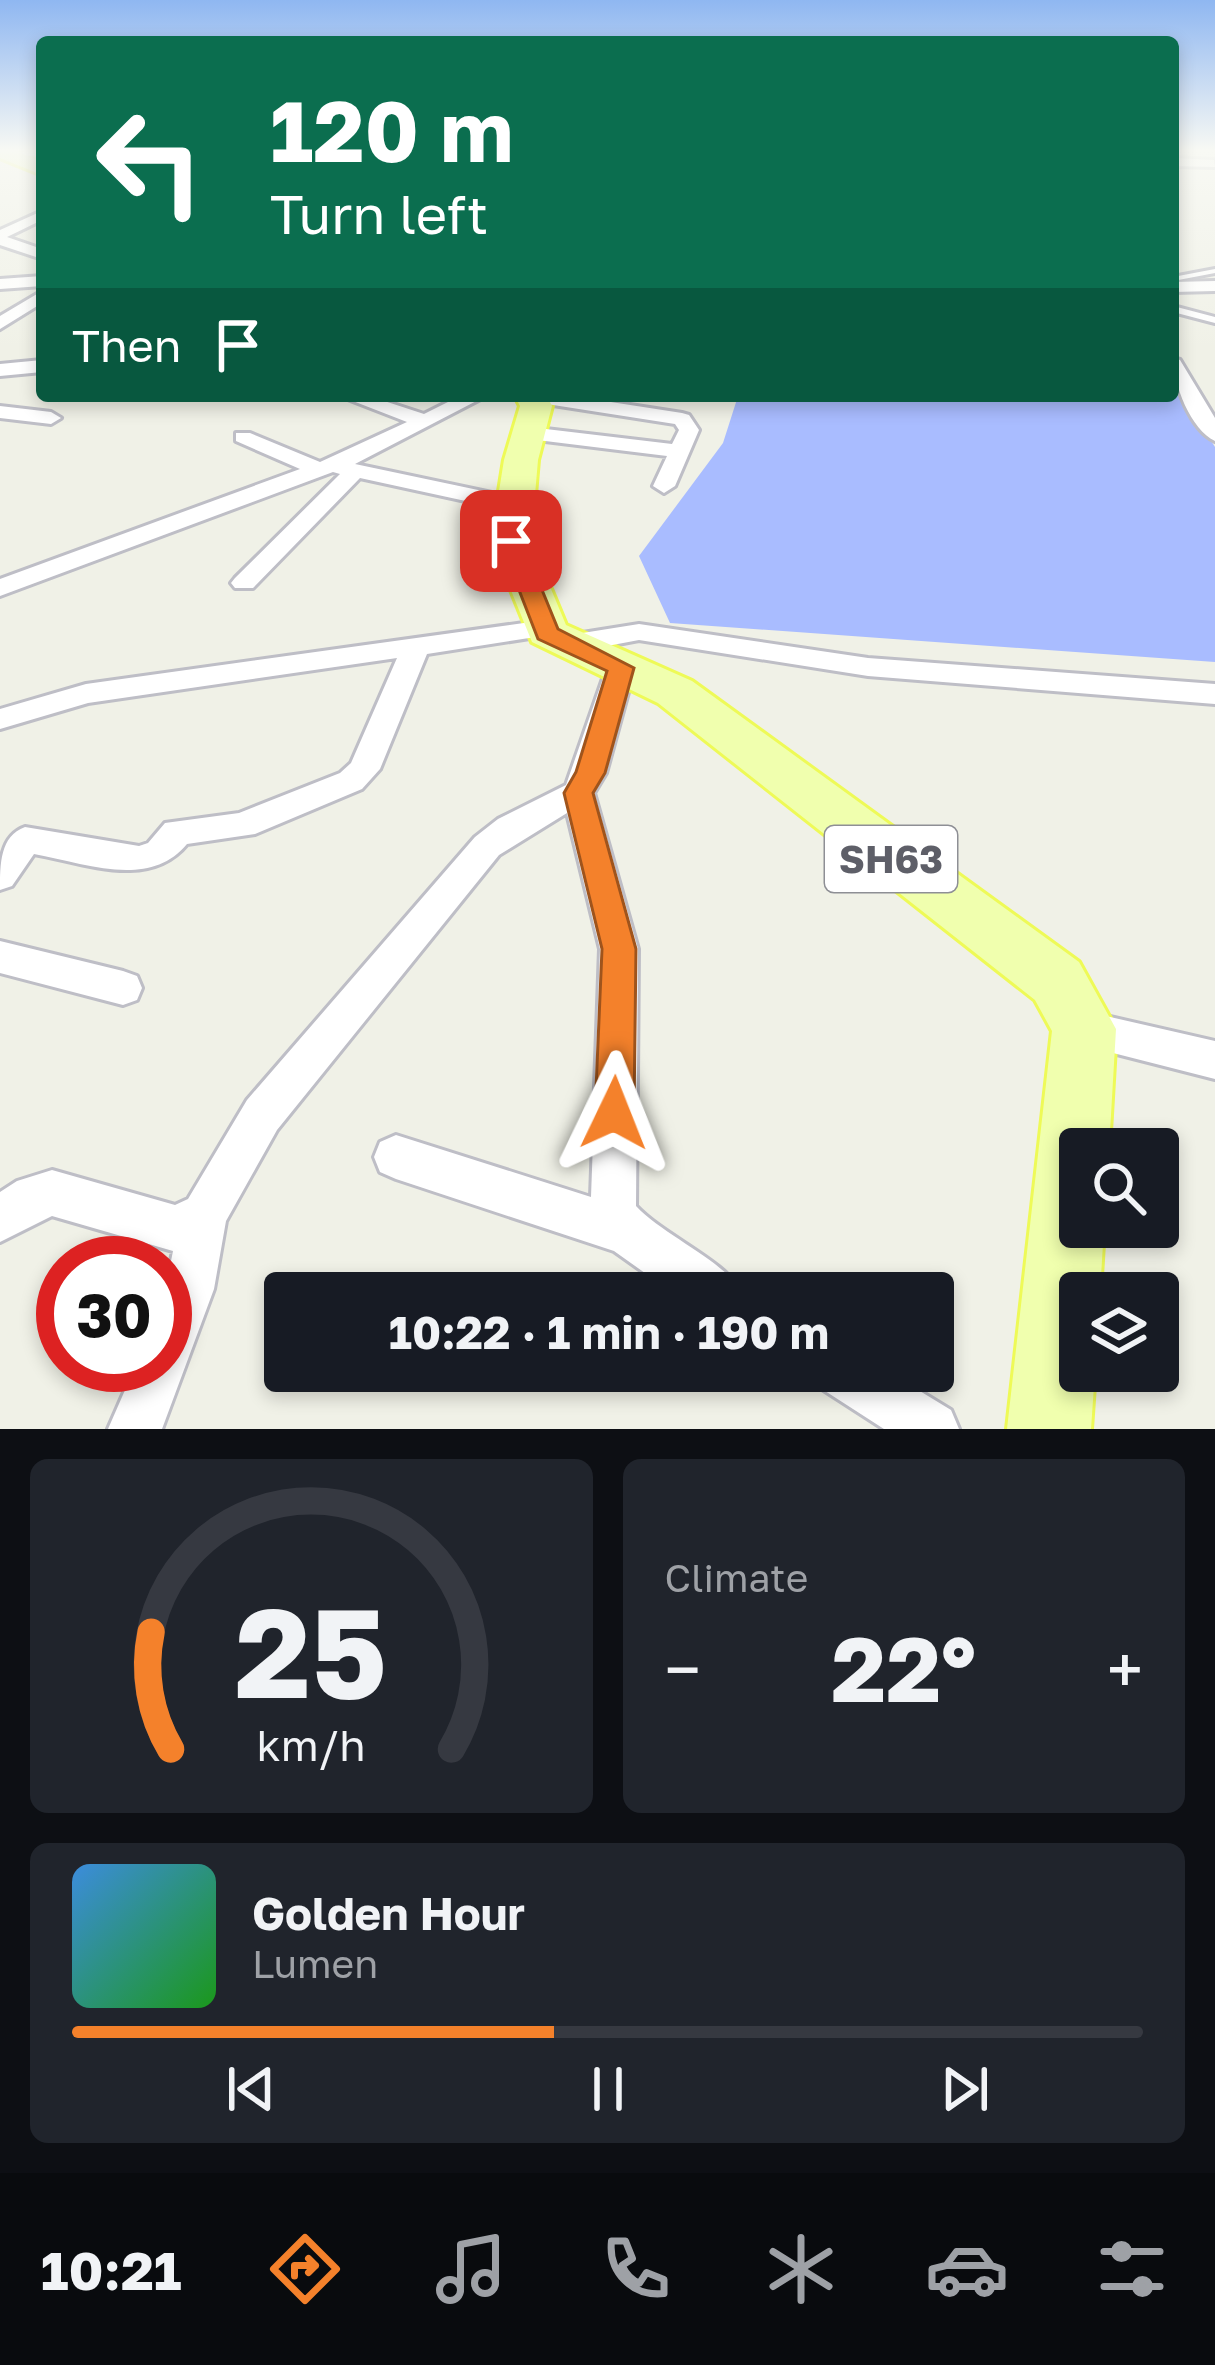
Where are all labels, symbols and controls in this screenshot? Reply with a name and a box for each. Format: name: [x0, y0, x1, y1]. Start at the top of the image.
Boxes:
text: 120 m: [270, 80, 514, 180]
icon: left: [72, 84, 228, 240]
text: Turn left: [270, 181, 488, 246]
icon: arrive: [205, 312, 271, 378]
text: Then: [72, 318, 181, 372]
pin: [460, 490, 562, 592]
icon: arrive: [478, 508, 544, 574]
road number: SH63: [825, 826, 957, 892]
position arrow: [551, 1050, 677, 1176]
map controls: [1059, 1128, 1179, 1392]
button: search: [1059, 1128, 1179, 1248]
speed limit sign: 30: [36, 1236, 192, 1392]
button: layers: [1059, 1272, 1179, 1392]
text: 10:22 · 1 min · 190 m: [389, 1305, 829, 1359]
text: Climate: [665, 1554, 808, 1601]
text: 25: [235, 1576, 387, 1725]
text: 22°: [831, 1614, 976, 1722]
text: −: [665, 1629, 701, 1709]
text: +: [1107, 1629, 1143, 1709]
text: km/h: [257, 1719, 366, 1770]
text: Golden Hour: [252, 1886, 525, 1940]
text: Lumen: [252, 1940, 378, 1987]
icon: previous: [218, 2056, 284, 2122]
icon: pause: [575, 2056, 641, 2122]
icon: next: [932, 2056, 998, 2122]
icon: directions: [263, 2227, 347, 2311]
icon: music: [429, 2227, 513, 2311]
icon: phone: [594, 2227, 678, 2311]
icon: climate: [759, 2227, 843, 2311]
icon: car: [925, 2227, 1009, 2311]
icon: filters: [1090, 2227, 1174, 2311]
text: 10:21: [41, 2237, 182, 2302]

